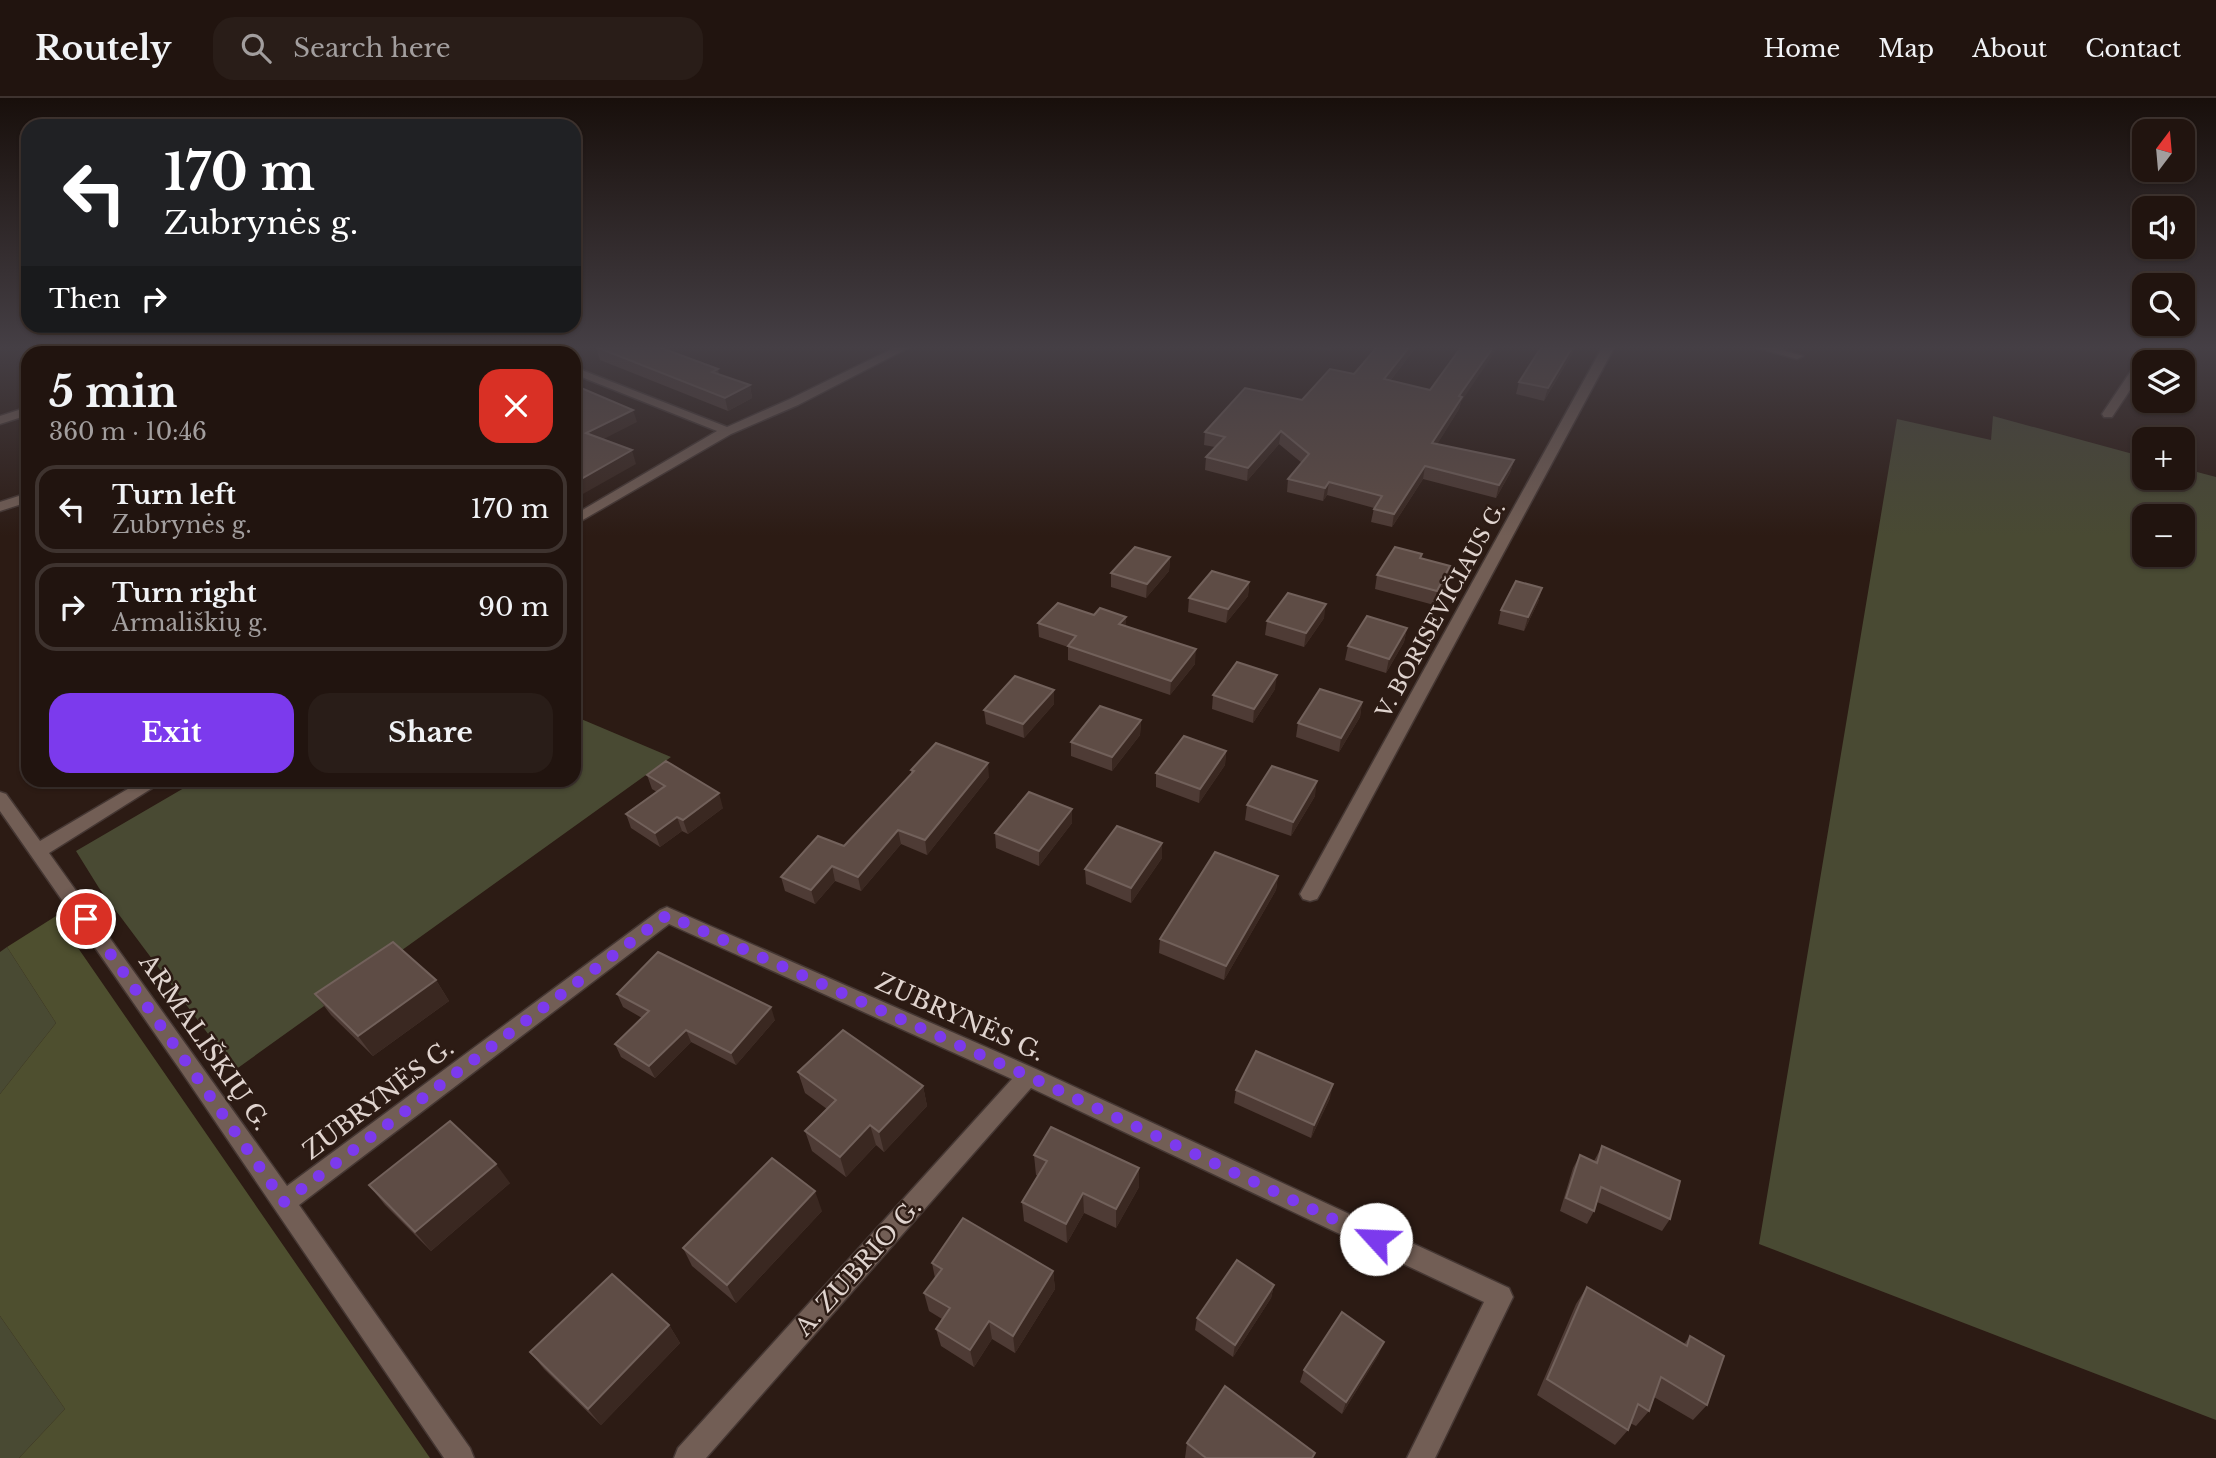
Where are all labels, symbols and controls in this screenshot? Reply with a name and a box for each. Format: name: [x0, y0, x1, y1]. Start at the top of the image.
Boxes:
search box: [213, 17, 703, 80]
text: Routely: [35, 28, 171, 69]
icon: search: [237, 29, 275, 67]
text: Search here: [293, 32, 451, 64]
text: Home: [1764, 34, 1840, 63]
text: Map: [1878, 34, 1934, 63]
text: About: [1972, 34, 2047, 63]
text: Contact: [2085, 34, 2181, 63]
north arrow: [2132, 119, 2194, 182]
map controls: [2132, 119, 2195, 567]
text: 170 m: [164, 142, 315, 203]
icon: left: [49, 147, 140, 238]
button: sound: [2132, 196, 2195, 259]
text: Zubrynės g.: [164, 203, 358, 243]
button: search: [2132, 273, 2195, 336]
icon: right: [135, 280, 173, 318]
text: Then: [49, 283, 121, 315]
button: layers: [2132, 350, 2195, 413]
text: 5 min: [49, 366, 177, 418]
button: close: [479, 369, 553, 443]
text: 360 m · 10:46: [49, 418, 207, 446]
button: +: [2132, 427, 2195, 490]
text: Turn left: [112, 479, 236, 511]
icon: left: [53, 490, 91, 528]
text: 170 m: [470, 493, 549, 525]
street label: V. BORISEVIČIAUS G.: [1370, 497, 1511, 723]
button: −: [2132, 504, 2195, 567]
text: Zubrynės g.: [112, 511, 252, 539]
text: Turn right: [112, 577, 257, 609]
icon: right: [53, 588, 91, 626]
text: 90 m: [478, 591, 549, 623]
text: Armališkių g.: [112, 609, 268, 637]
button: Exit: [49, 693, 294, 773]
button: Share: [308, 693, 553, 773]
pin: [56, 889, 116, 949]
icon: arrive: [67, 900, 105, 938]
street label: ARMALIŠKIŲ G.: [133, 947, 277, 1136]
street label: ZUBRYNĖS G.: [871, 967, 1049, 1067]
street label: ZUBRYNĖS G.: [297, 1033, 459, 1165]
street label: A. ZUBRIO G.: [788, 1193, 927, 1342]
position arrow: [1339, 1202, 1413, 1276]

